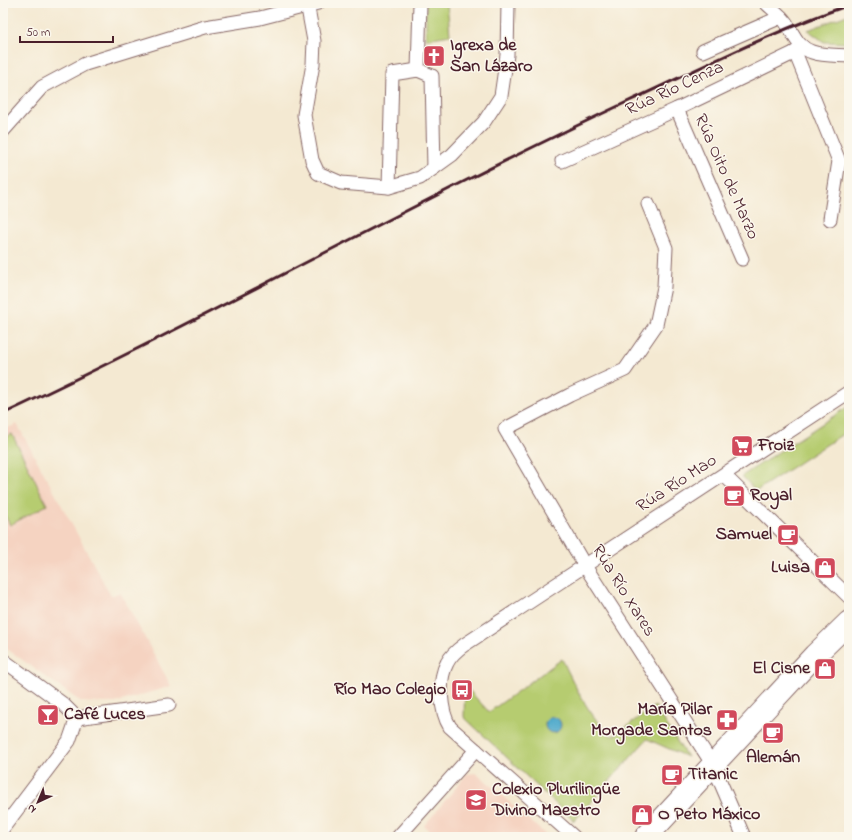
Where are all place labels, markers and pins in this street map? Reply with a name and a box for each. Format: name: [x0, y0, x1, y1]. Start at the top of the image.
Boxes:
place label: Igrexa de San Lázaro: [450, 33, 533, 80]
church icon: Igrexa de San Lázaro: [421, 43, 447, 69]
supermarket icon: Froiz: [729, 433, 755, 459]
place label: Froiz: [757, 433, 794, 459]
cafe icon: Royal: [721, 483, 747, 509]
place label: Royal: [750, 483, 792, 510]
place label: Samuel: [715, 522, 772, 548]
cafe icon: Samuel: [775, 522, 801, 548]
place label: Luisa: [771, 555, 810, 581]
shop icon: Luisa: [812, 555, 838, 581]
place label: El Cisne: [752, 656, 811, 682]
shop icon: El Cisne: [812, 656, 838, 682]
place label: Río Mao Colegio: [334, 677, 446, 704]
bus stop icon: Río Mao Colegio: [449, 677, 475, 703]
place label: María Pilar Morgade Santos: [591, 697, 712, 745]
bar icon: Café Luces: [35, 702, 61, 728]
place label: Café Luces: [64, 702, 146, 728]
pharmacy icon: María Pilar Morgade Santos: [714, 707, 740, 733]
cafe icon: Alemán: [760, 720, 786, 746]
place label: Alemán: [746, 745, 800, 771]
cafe icon: Titanic: [659, 762, 685, 788]
place label: Titanic: [688, 762, 738, 788]
place label: Colexio Plurilingüe Divino Maestro: [491, 777, 621, 824]
school or university icon: Colexio Plurilingüe Divino Maestro: [463, 787, 489, 813]
shop icon: O Peto Máxico: [629, 802, 655, 828]
place label: O Peto Máxico: [658, 802, 760, 828]

